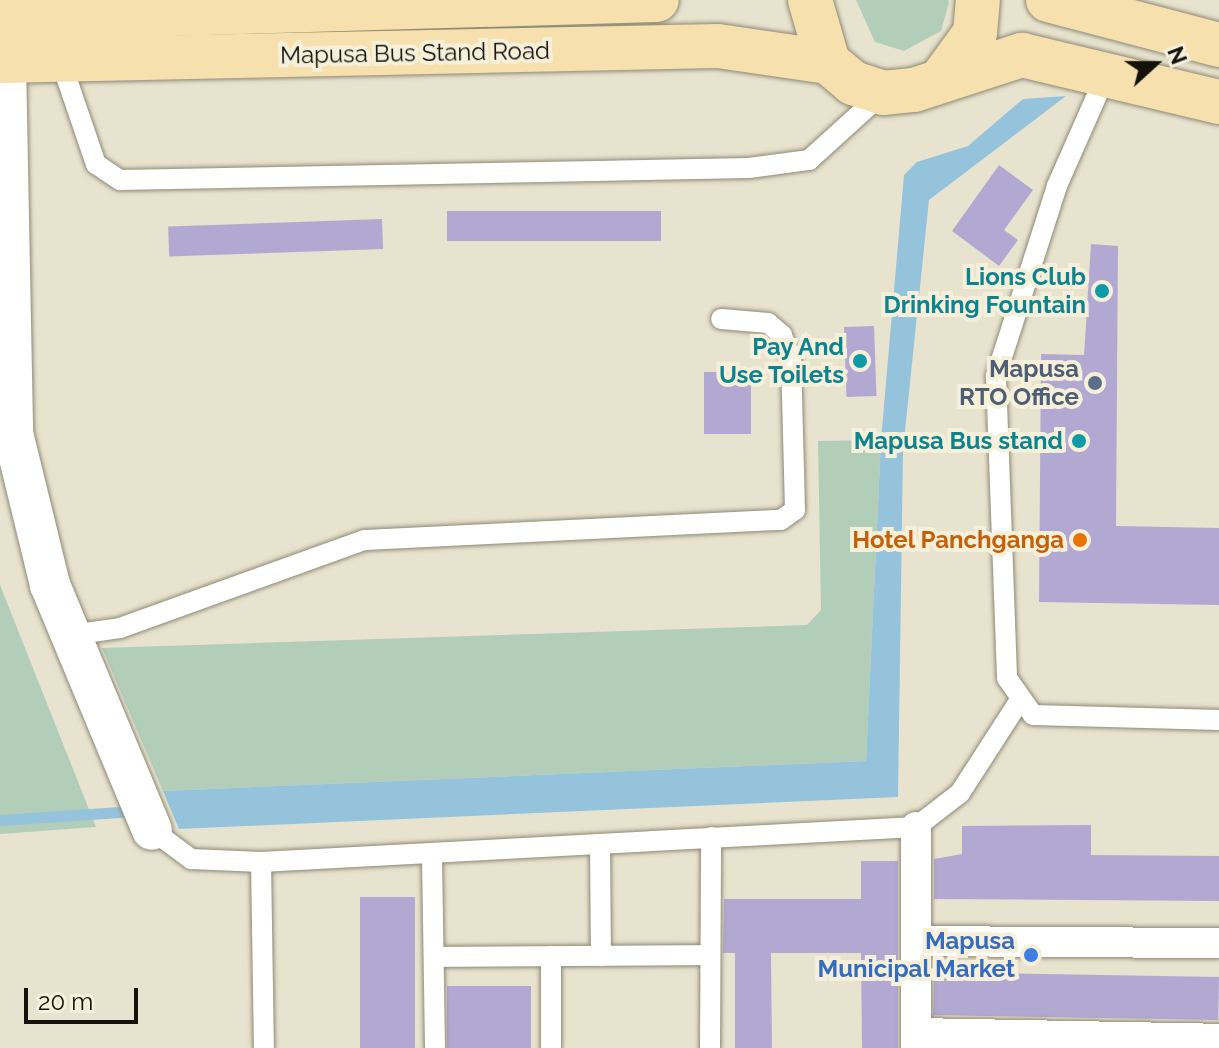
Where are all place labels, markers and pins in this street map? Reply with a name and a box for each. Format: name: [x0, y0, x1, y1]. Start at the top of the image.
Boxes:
place label: Lions Club Drinking Fountain: [884, 263, 1086, 319]
marker: Lions Club Drinking Fountain: [1093, 282, 1111, 300]
place label: Pay And Use Toilets: [718, 333, 844, 389]
marker: Pay And Use Toilets: [851, 352, 869, 370]
place label: Mapusa RTO Office: [959, 355, 1079, 411]
marker: Mapusa RTO Office: [1086, 374, 1104, 392]
place label: Mapusa Bus stand: [854, 427, 1063, 455]
marker: Mapusa Bus stand: [1070, 432, 1088, 450]
place label: Hotel Panchganga: [852, 526, 1064, 554]
marker: Hotel Panchganga: [1071, 531, 1089, 549]
place label: Mapusa Municipal Market: [817, 927, 1015, 983]
marker: Mapusa Municipal Market: [1022, 946, 1040, 964]

